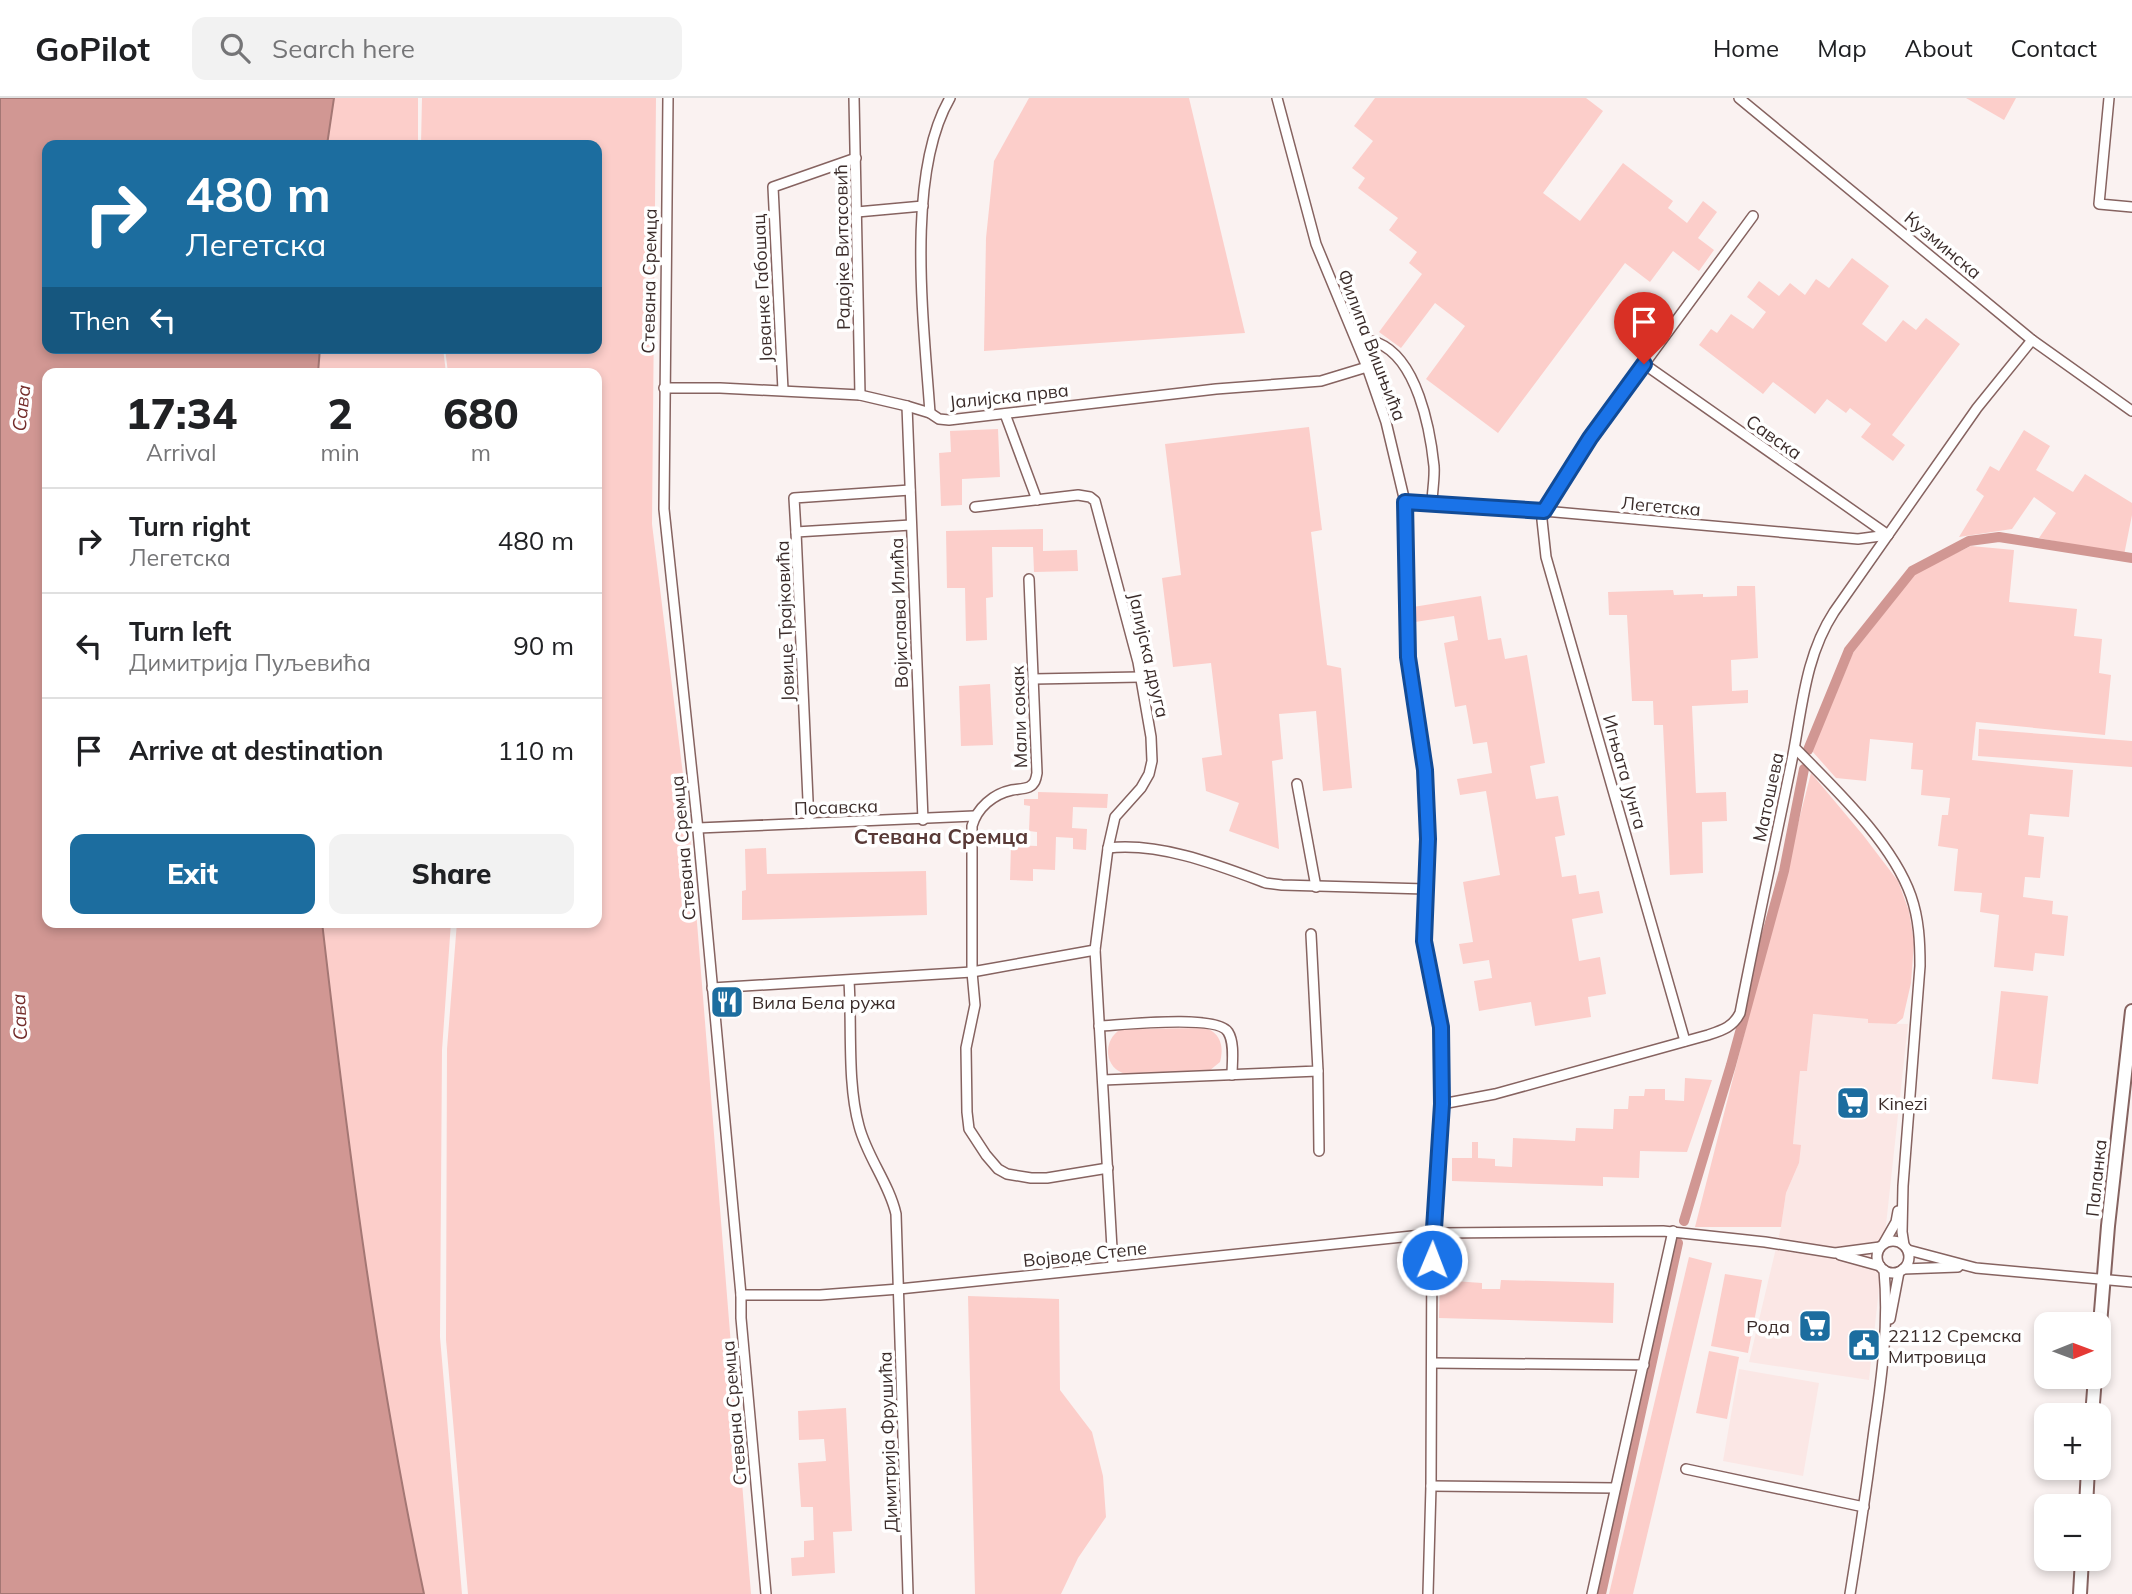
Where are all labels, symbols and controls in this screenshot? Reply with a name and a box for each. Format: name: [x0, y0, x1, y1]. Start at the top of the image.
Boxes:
search box: [192, 17, 682, 80]
text: GoPilot: [35, 28, 150, 69]
icon: search: [216, 29, 254, 67]
text: Search here: [272, 32, 415, 65]
text: Home: [1713, 33, 1779, 63]
text: Map: [1817, 33, 1867, 63]
text: About: [1905, 33, 1973, 63]
text: Contact: [2011, 33, 2097, 63]
text: 480 m: [185, 163, 331, 224]
street label: Радојке Витасовић: [829, 164, 855, 330]
icon: right: [70, 168, 161, 259]
street label: Кузминска: [1900, 206, 1986, 284]
street label: Стевана Сремца: [636, 208, 662, 354]
street label: Јованке Габошац: [747, 213, 777, 363]
text: Легетска: [185, 224, 326, 264]
street label: Филипа Вишњића: [1333, 266, 1411, 424]
pin: [1614, 292, 1674, 364]
icon: left: [144, 301, 182, 339]
icon: arrive: [1625, 303, 1663, 341]
text: Then: [70, 304, 130, 337]
street label: Јалијска прва: [948, 378, 1070, 414]
water label: Сава: [7, 384, 35, 432]
text: 17:34: [125, 387, 237, 440]
text: 2: [327, 387, 353, 440]
text: 680: [443, 387, 519, 440]
street label: Савска: [1742, 410, 1806, 464]
text: Arrival: [146, 438, 216, 467]
text: min: [320, 438, 360, 467]
text: m: [471, 438, 491, 467]
street label: Легетска: [1620, 491, 1702, 521]
text: Turn right: [129, 510, 250, 543]
icon: right: [70, 522, 108, 560]
text: 480 m: [498, 524, 574, 557]
street label: Војислава Илића: [885, 537, 913, 689]
street label: Јовице Трајковића: [771, 540, 799, 702]
text: Легетска: [129, 543, 231, 572]
street label: Јалијска друга: [1123, 590, 1175, 720]
text: Turn left: [129, 615, 231, 648]
icon: left: [70, 627, 108, 665]
text: 90 m: [513, 629, 574, 662]
text: Димитрија Пуљевића: [129, 648, 371, 677]
street label: Мали сокак: [1006, 665, 1032, 769]
street label: Игњата Јунга: [1598, 712, 1652, 832]
icon: arrive: [70, 732, 108, 770]
text: Arrive at destination: [129, 734, 384, 767]
text: 110 m: [498, 734, 574, 767]
street label: Матошева: [1747, 750, 1789, 844]
street label: Стевана Сремца: [665, 775, 701, 921]
street label: Посавска: [794, 794, 878, 820]
district label: Стевана Сремца: [854, 823, 1028, 849]
button: Exit: [70, 834, 315, 914]
button: Share: [329, 834, 574, 914]
restaurant icon: Вила Бела ружа: [708, 983, 746, 1021]
place label: Вила Бела ружа: [752, 991, 896, 1014]
water label: Сава: [6, 993, 32, 1041]
supermarket icon: Kinezi: [1834, 1084, 1872, 1122]
place label: Kinezi: [1878, 1092, 1928, 1115]
street label: Паланка: [2081, 1138, 2111, 1218]
position arrow: [1395, 1223, 1469, 1297]
street label: Војводе Степе: [1022, 1236, 1148, 1272]
supermarket icon: Рода: [1796, 1307, 1834, 1345]
north arrow: [2034, 1312, 2110, 1390]
map controls: [2034, 1312, 2111, 1571]
place label: Рода: [1746, 1315, 1790, 1338]
place label: 22112 Сремска Митровица: [1888, 1324, 2022, 1368]
public building icon: 22112 Сремска Митровица: [1845, 1326, 1883, 1364]
street label: Стевана Сремца: [716, 1340, 752, 1486]
street label: Димитрија Фрушића: [873, 1351, 903, 1533]
button: +: [2034, 1403, 2111, 1480]
button: −: [2034, 1494, 2111, 1571]

